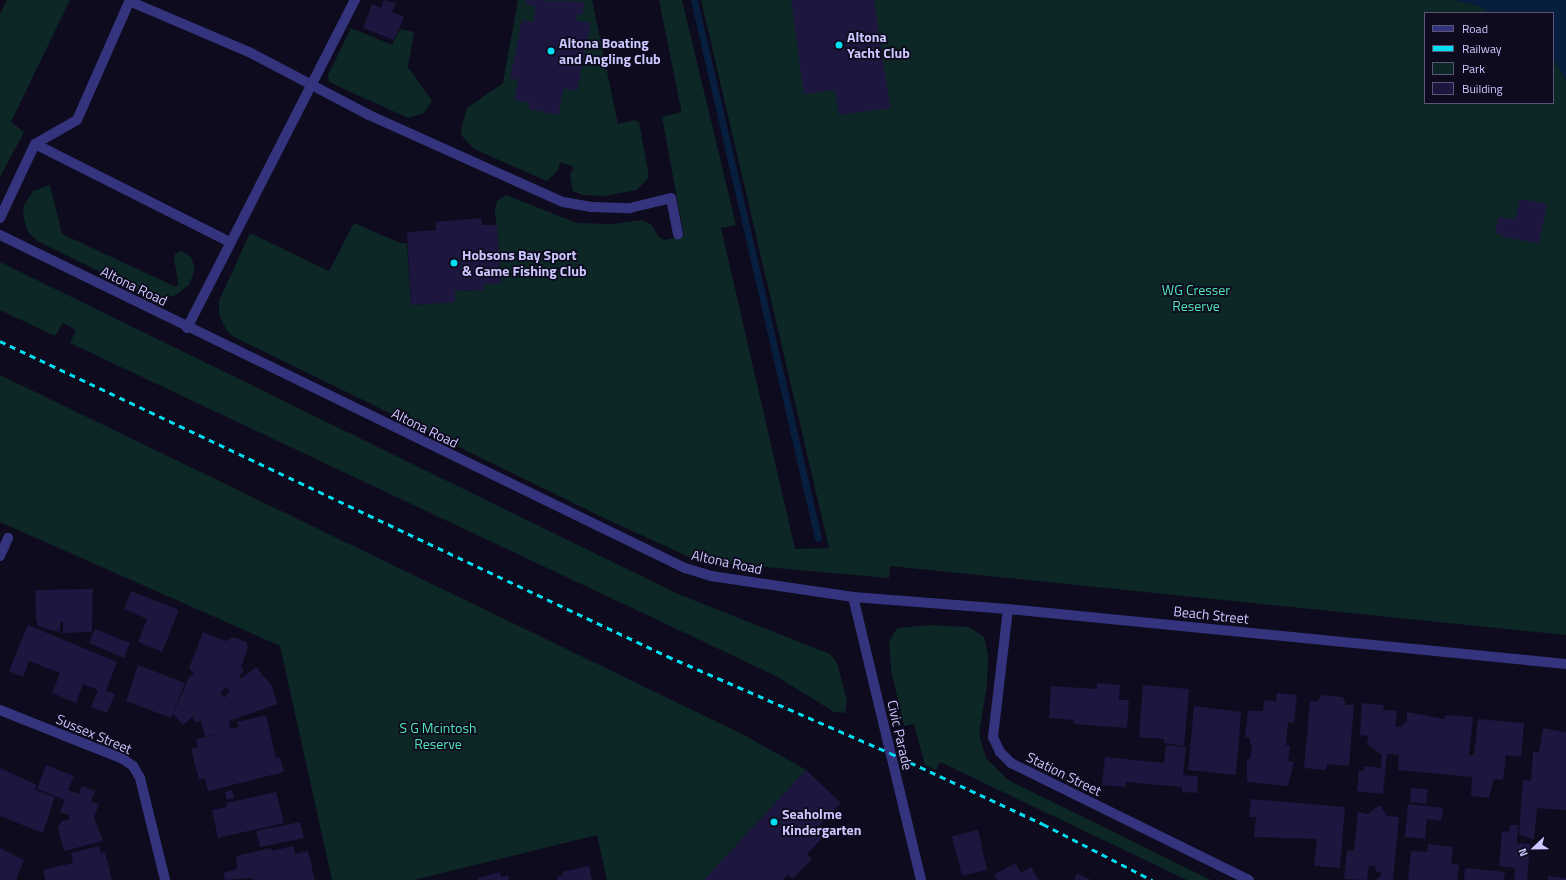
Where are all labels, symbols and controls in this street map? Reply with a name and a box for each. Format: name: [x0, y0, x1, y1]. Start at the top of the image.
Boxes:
legend: [1424, 12, 1554, 104]
text: Road: [1462, 19, 1488, 38]
place label: Altona Yacht Club: [847, 29, 910, 62]
place label: Altona Boating and Angling Club: [559, 35, 661, 68]
text: Railway: [1462, 39, 1502, 58]
marker: Altona Yacht Club: [834, 40, 844, 50]
marker: Altona Boating and Angling Club: [546, 46, 556, 56]
text: Park: [1462, 59, 1485, 78]
text: Building: [1462, 79, 1503, 98]
place label: Hobsons Bay Sport & Game Fishing Club: [462, 247, 587, 280]
marker: Hobsons Bay Sport & Game Fishing Club: [449, 258, 459, 268]
street label: Altona Road: [98, 263, 170, 309]
park label: WG Cresser Reserve: [1162, 282, 1230, 314]
street label: Altona Road: [389, 405, 461, 451]
street label: Altona Road: [690, 546, 764, 578]
street label: Beach Street: [1173, 603, 1249, 627]
street label: Civic Parade: [884, 698, 916, 772]
street label: Sussex Street: [54, 711, 134, 757]
park label: S G Mcintosh Reserve: [399, 720, 477, 752]
street label: Station Street: [1024, 749, 1104, 799]
place label: Seaholme Kindergarten: [782, 806, 862, 838]
marker: Seaholme Kindergarten: [769, 817, 779, 827]
north arrow: [1514, 828, 1554, 868]
text: N: [1514, 846, 1532, 859]

